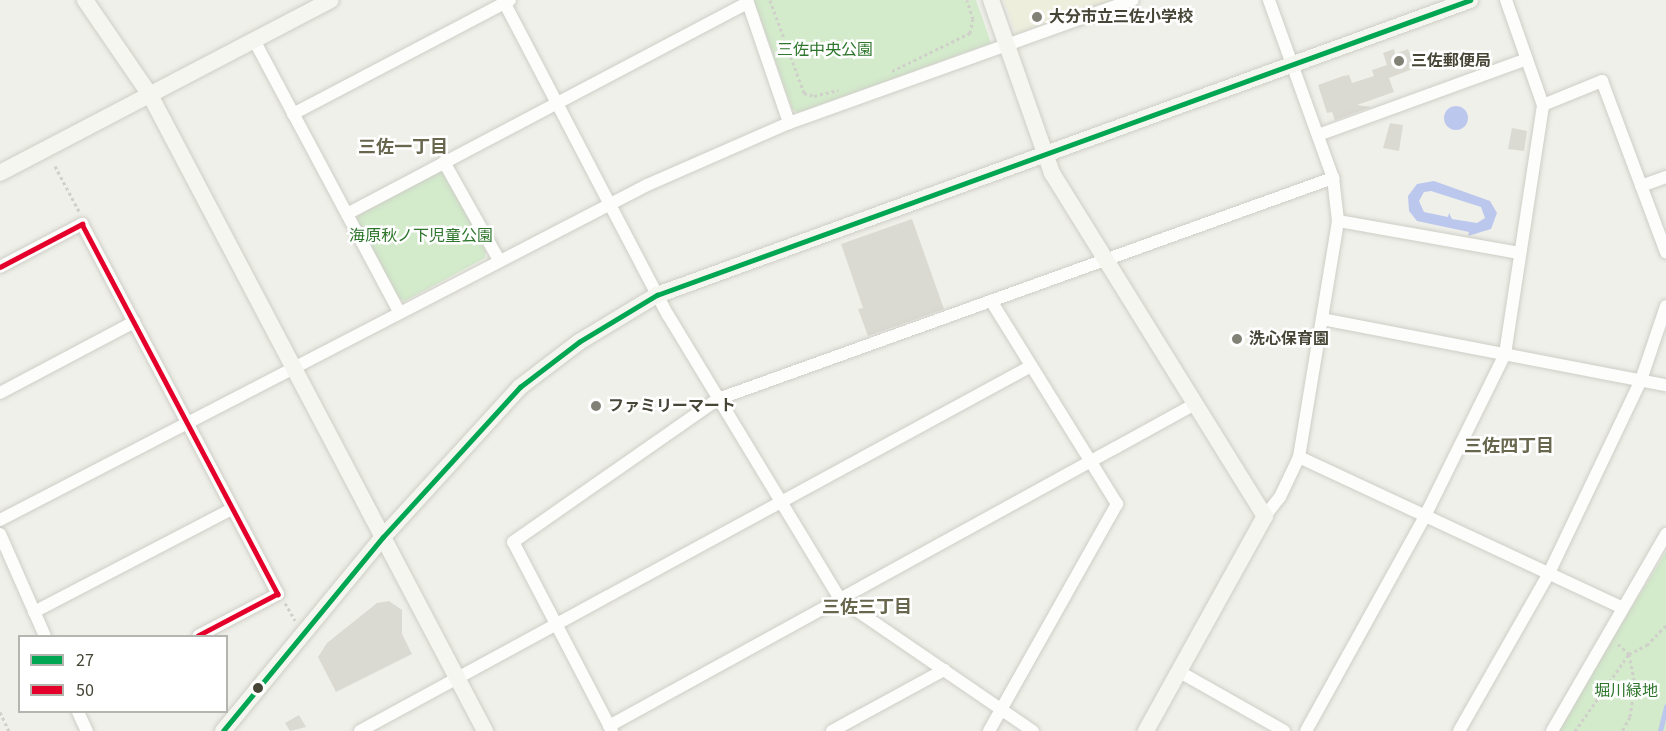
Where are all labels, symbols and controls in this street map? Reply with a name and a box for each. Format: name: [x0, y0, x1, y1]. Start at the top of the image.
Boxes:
place label: 大分市立三佐小学校: [1049, 7, 1193, 27]
marker: 大分市立三佐小学校: [1030, 10, 1044, 24]
park label: 三佐中央公園: [777, 40, 873, 60]
place label: 三佐郵便局: [1411, 51, 1491, 71]
marker: 三佐郵便局: [1392, 54, 1406, 68]
district label: 三佐一丁目: [358, 137, 448, 159]
park label: 海原秋ノ下児童公園: [349, 226, 493, 246]
place label: 洗心保育園: [1249, 329, 1329, 349]
marker: 洗心保育園: [1230, 332, 1244, 346]
place label: ファミリーマート: [608, 396, 736, 416]
marker: ファミリーマート: [589, 399, 603, 413]
district label: 三佐四丁目: [1464, 436, 1554, 458]
district label: 三佐三丁目: [822, 597, 912, 619]
legend: [18, 635, 228, 713]
text: 27: [76, 648, 94, 673]
text: 50: [76, 678, 94, 703]
park label: 堀川緑地: [1594, 681, 1658, 701]
unlabelled marker: [252, 682, 264, 694]

